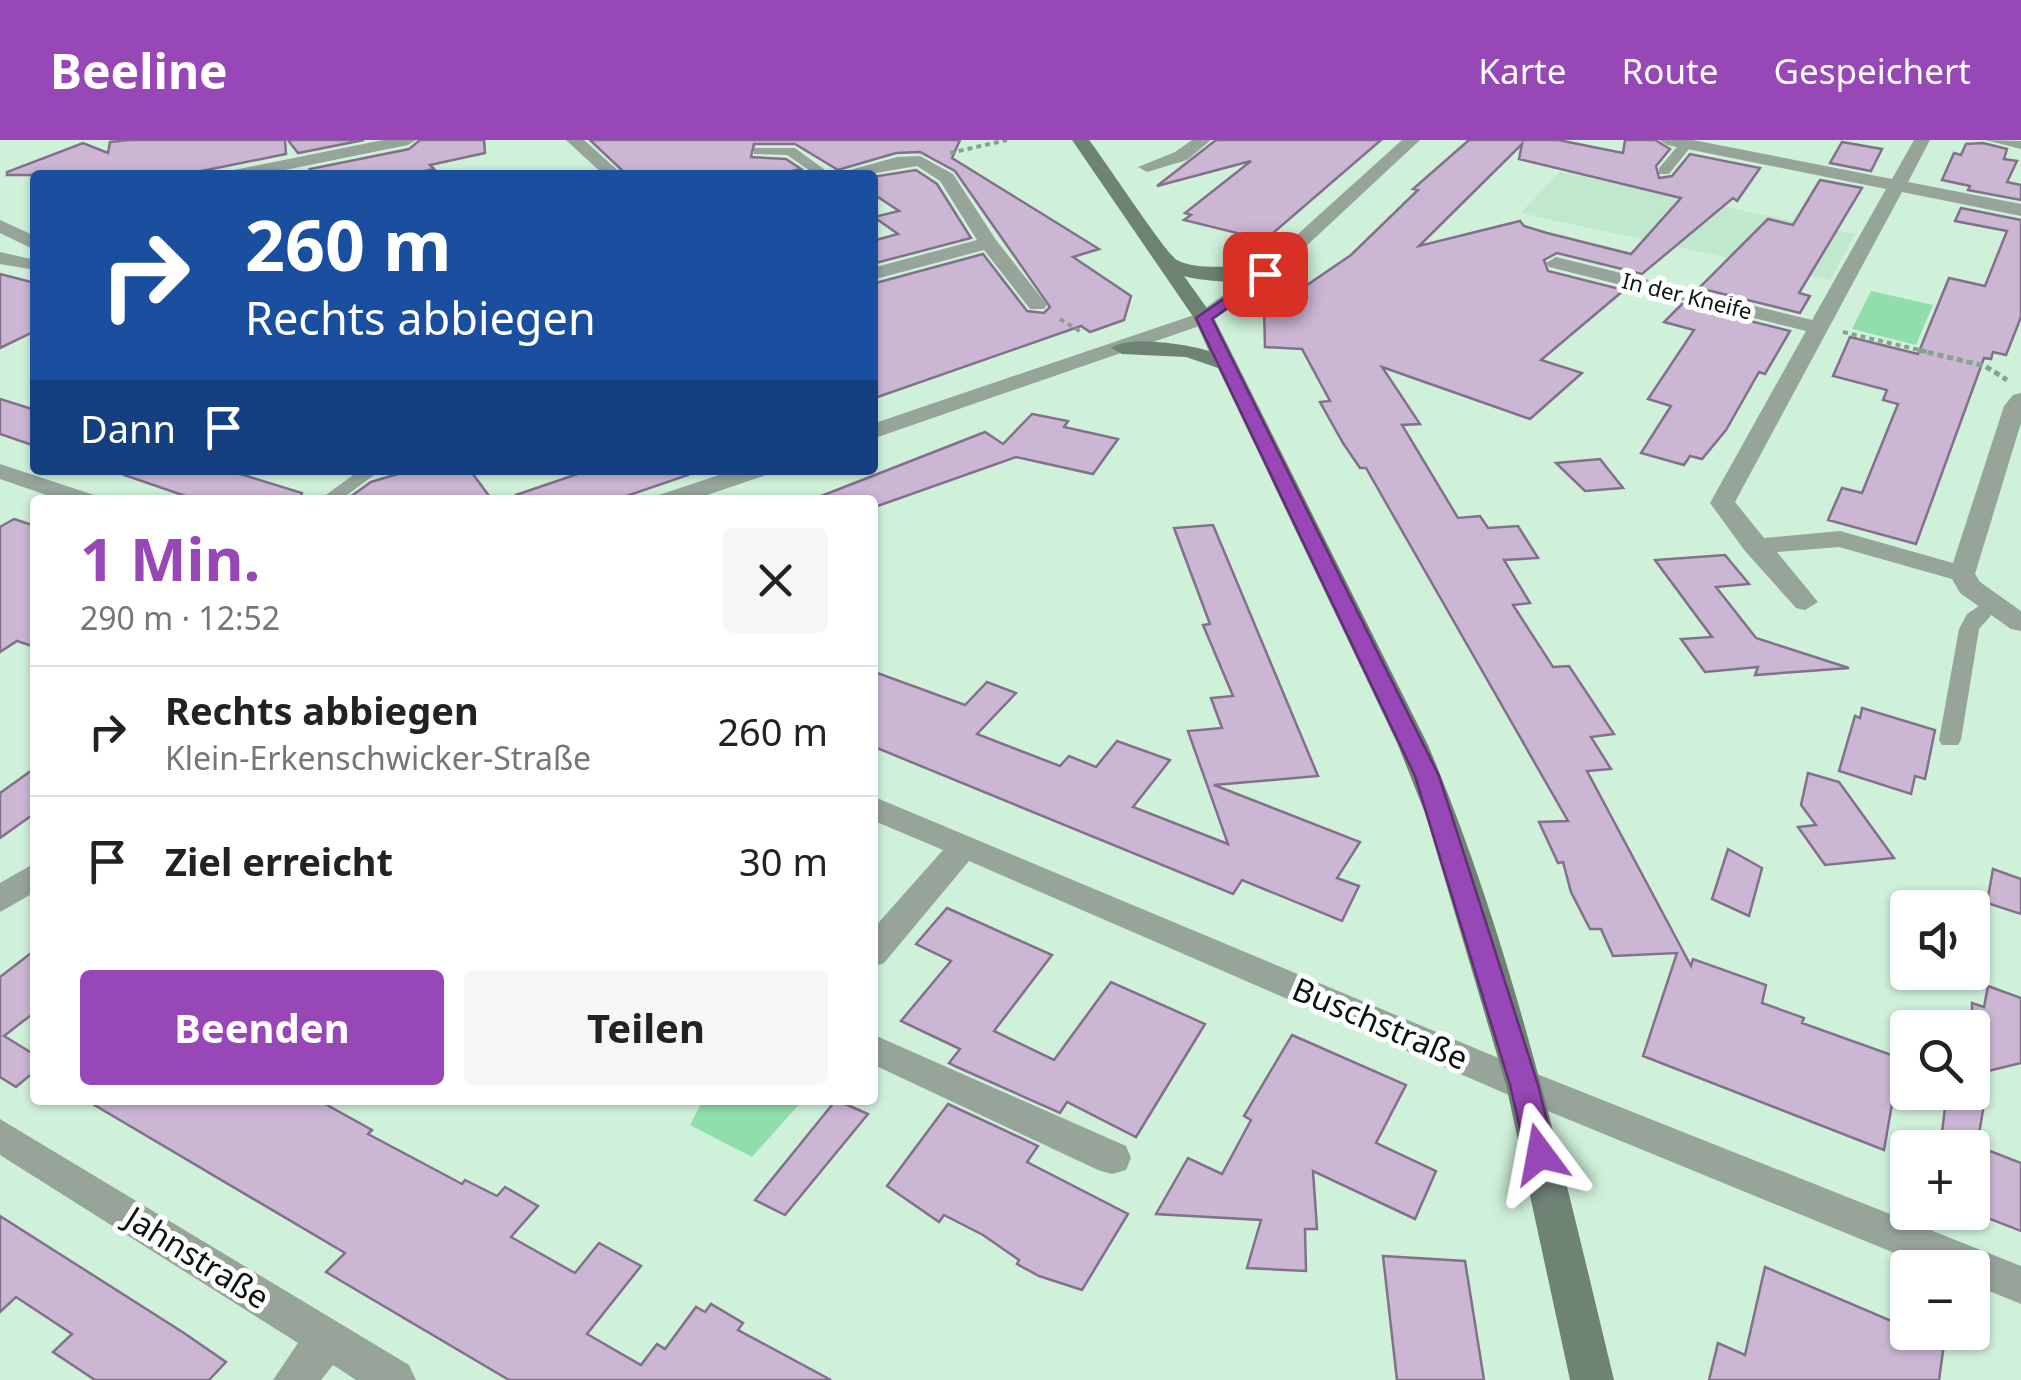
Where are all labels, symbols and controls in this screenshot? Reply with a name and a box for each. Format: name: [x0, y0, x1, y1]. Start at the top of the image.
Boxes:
text: Beeline: [50, 38, 228, 103]
text: Karte: [1478, 47, 1567, 94]
text: Route: [1622, 47, 1718, 94]
text: Gespeichert: [1773, 47, 1971, 94]
text: 260 m: [245, 196, 452, 292]
icon: right: [80, 210, 210, 340]
pin: [1223, 232, 1308, 317]
icon: arrive: [1238, 247, 1293, 302]
street label: In der Kneife: [1619, 264, 1755, 326]
text: Rechts abbiegen: [245, 287, 596, 348]
icon: arrive: [196, 400, 251, 455]
text: Dann: [80, 402, 176, 454]
text: 1 Min.: [80, 517, 260, 599]
button: close: [723, 528, 828, 633]
text: 290 m · 12:52: [80, 596, 280, 639]
text: Rechts abbiegen: [165, 684, 479, 736]
icon: right: [80, 704, 135, 759]
text: 260 m: [717, 705, 828, 757]
text: Klein-Erkenschwicker-Straße: [165, 736, 591, 779]
icon: arrive: [80, 834, 135, 889]
text: Ziel erreicht: [165, 835, 393, 887]
text: 30 m: [739, 835, 828, 887]
map controls: [1890, 890, 1990, 1350]
button: sound: [1890, 890, 1990, 990]
street label: Buschstraße: [1286, 966, 1475, 1079]
button: Beenden: [80, 970, 444, 1085]
button: Teilen: [464, 970, 828, 1085]
button: search: [1890, 1010, 1990, 1110]
position arrow: [1488, 1102, 1592, 1206]
button: +: [1890, 1130, 1990, 1230]
street label: Jahnstraße: [115, 1194, 278, 1318]
button: −: [1890, 1250, 1990, 1350]

